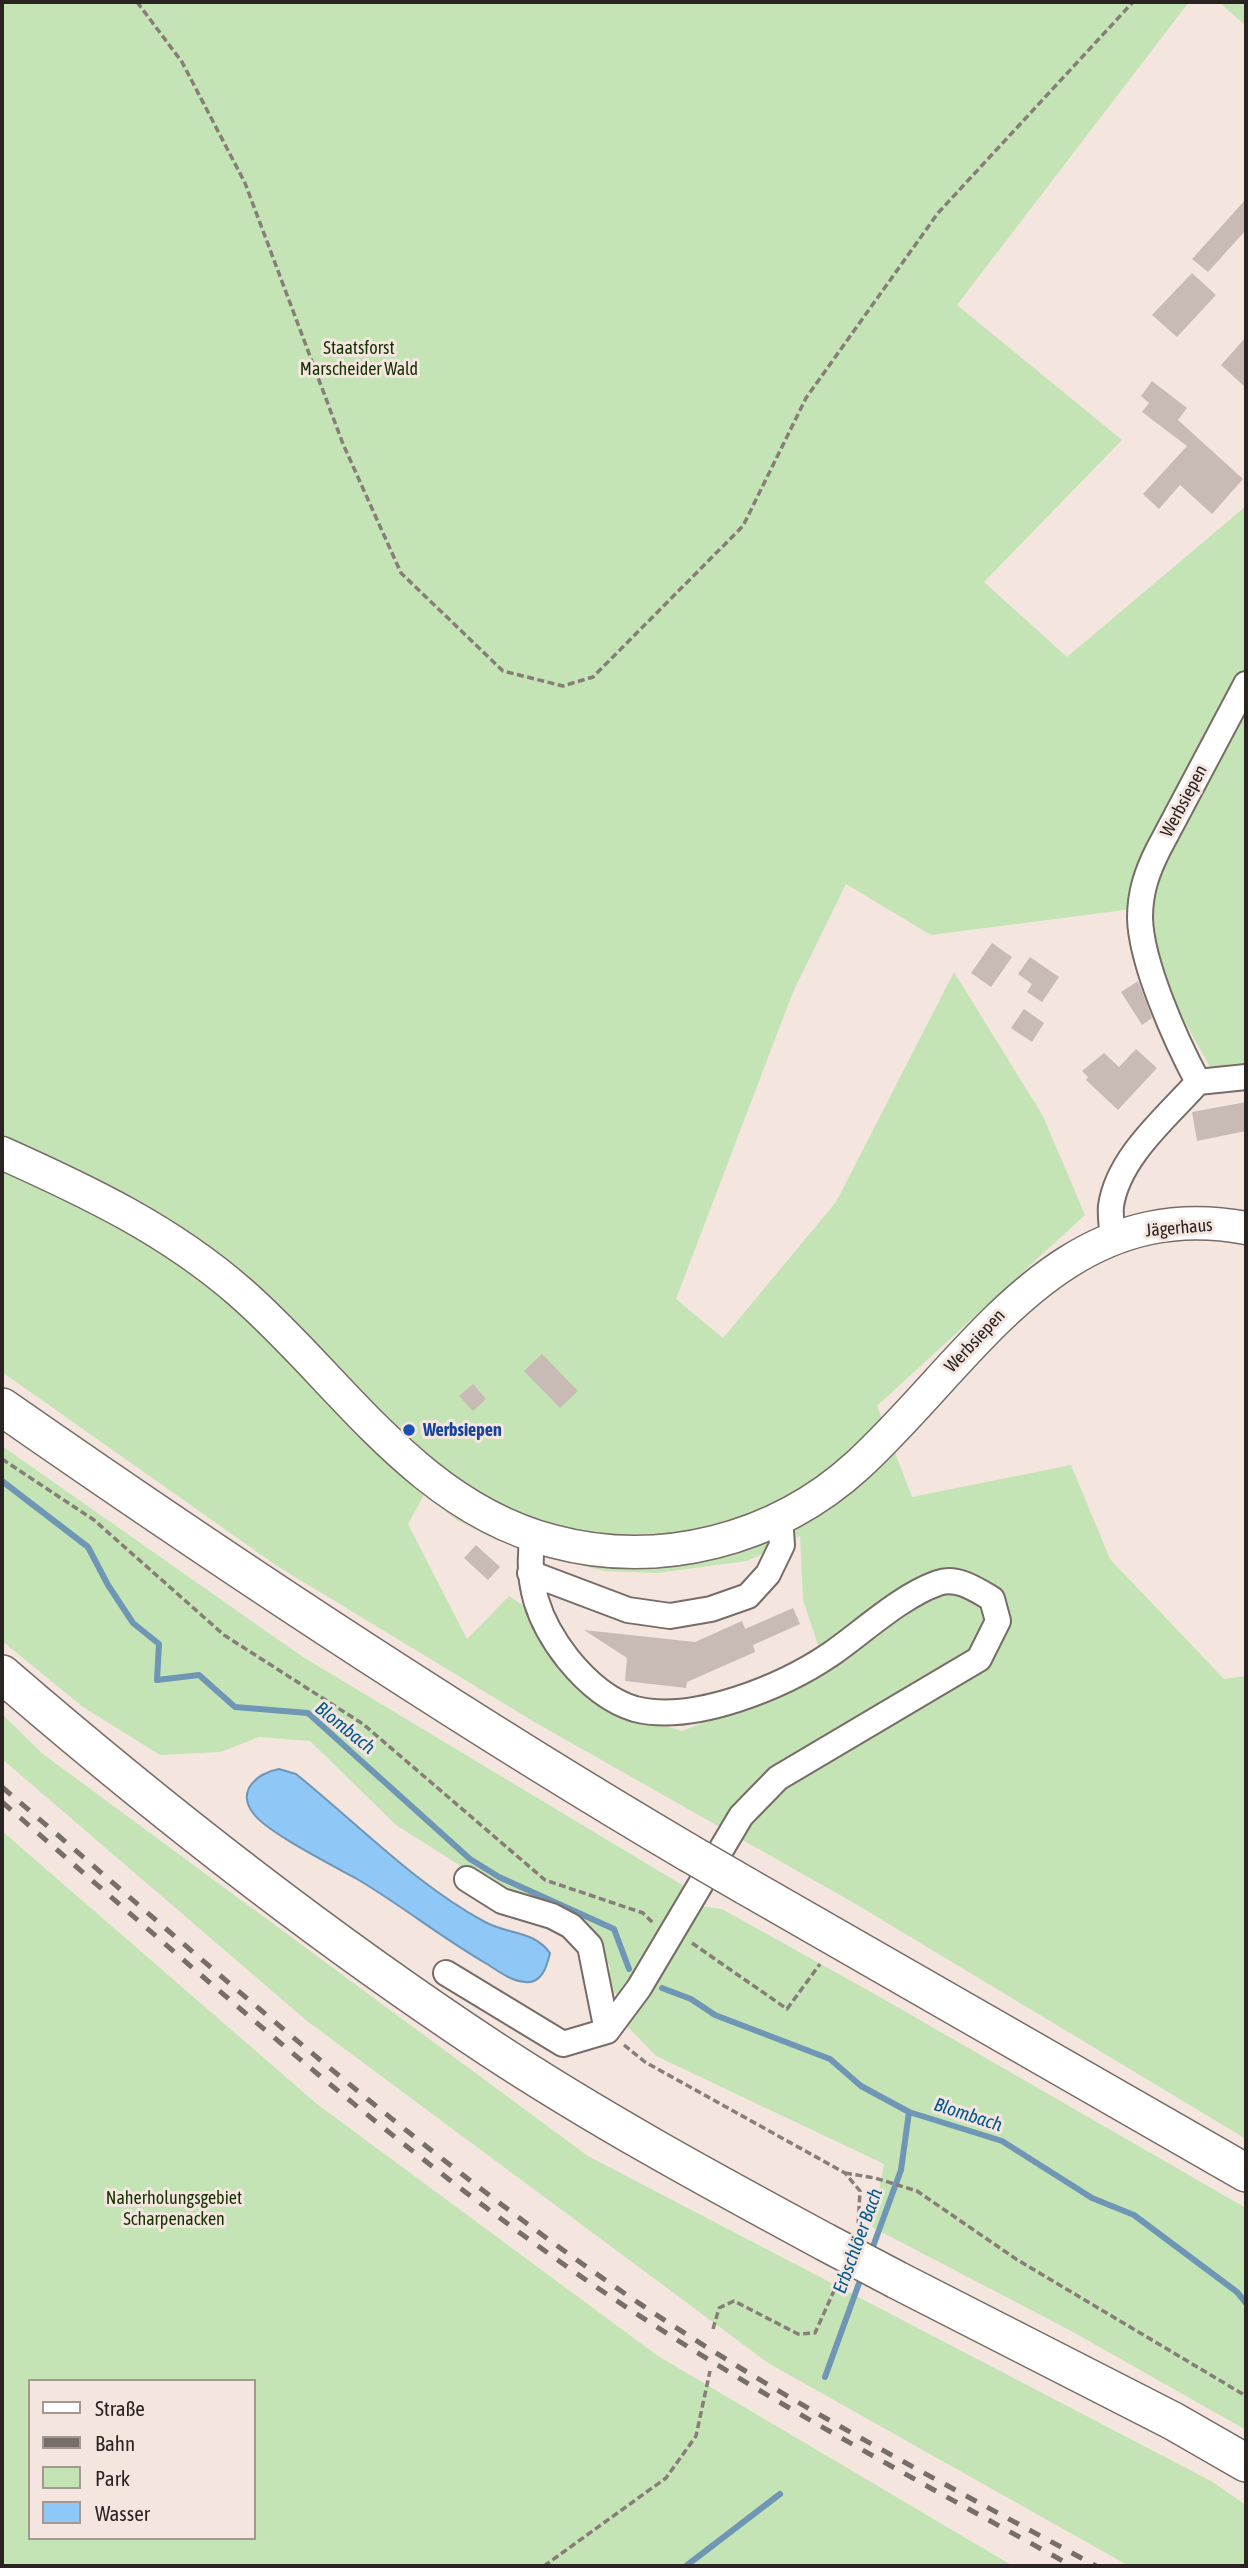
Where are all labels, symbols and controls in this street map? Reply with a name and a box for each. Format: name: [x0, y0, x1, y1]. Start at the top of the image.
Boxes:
park label: Staatsforst Marscheider Wald: [300, 337, 418, 380]
street label: Werbsiepen: [1156, 761, 1212, 841]
street label: Jägerhaus: [1145, 1214, 1213, 1242]
street label: Werbsiepen: [940, 1305, 1010, 1377]
place label: Werbsiepen: [423, 1419, 502, 1441]
marker: Werbsiepen: [401, 1422, 417, 1438]
water label: Blombach: [310, 1697, 380, 1759]
water label: Blombach: [931, 2093, 1005, 2137]
water label: Erbschlöer Bach: [828, 2185, 888, 2297]
park label: Naherholungsgebiet Scharpenacken: [106, 2187, 242, 2230]
legend: [28, 2379, 256, 2540]
text: Straße: [95, 2396, 145, 2420]
text: Bahn: [95, 2431, 135, 2455]
text: Park: [95, 2466, 130, 2490]
text: Wasser: [95, 2501, 150, 2525]

